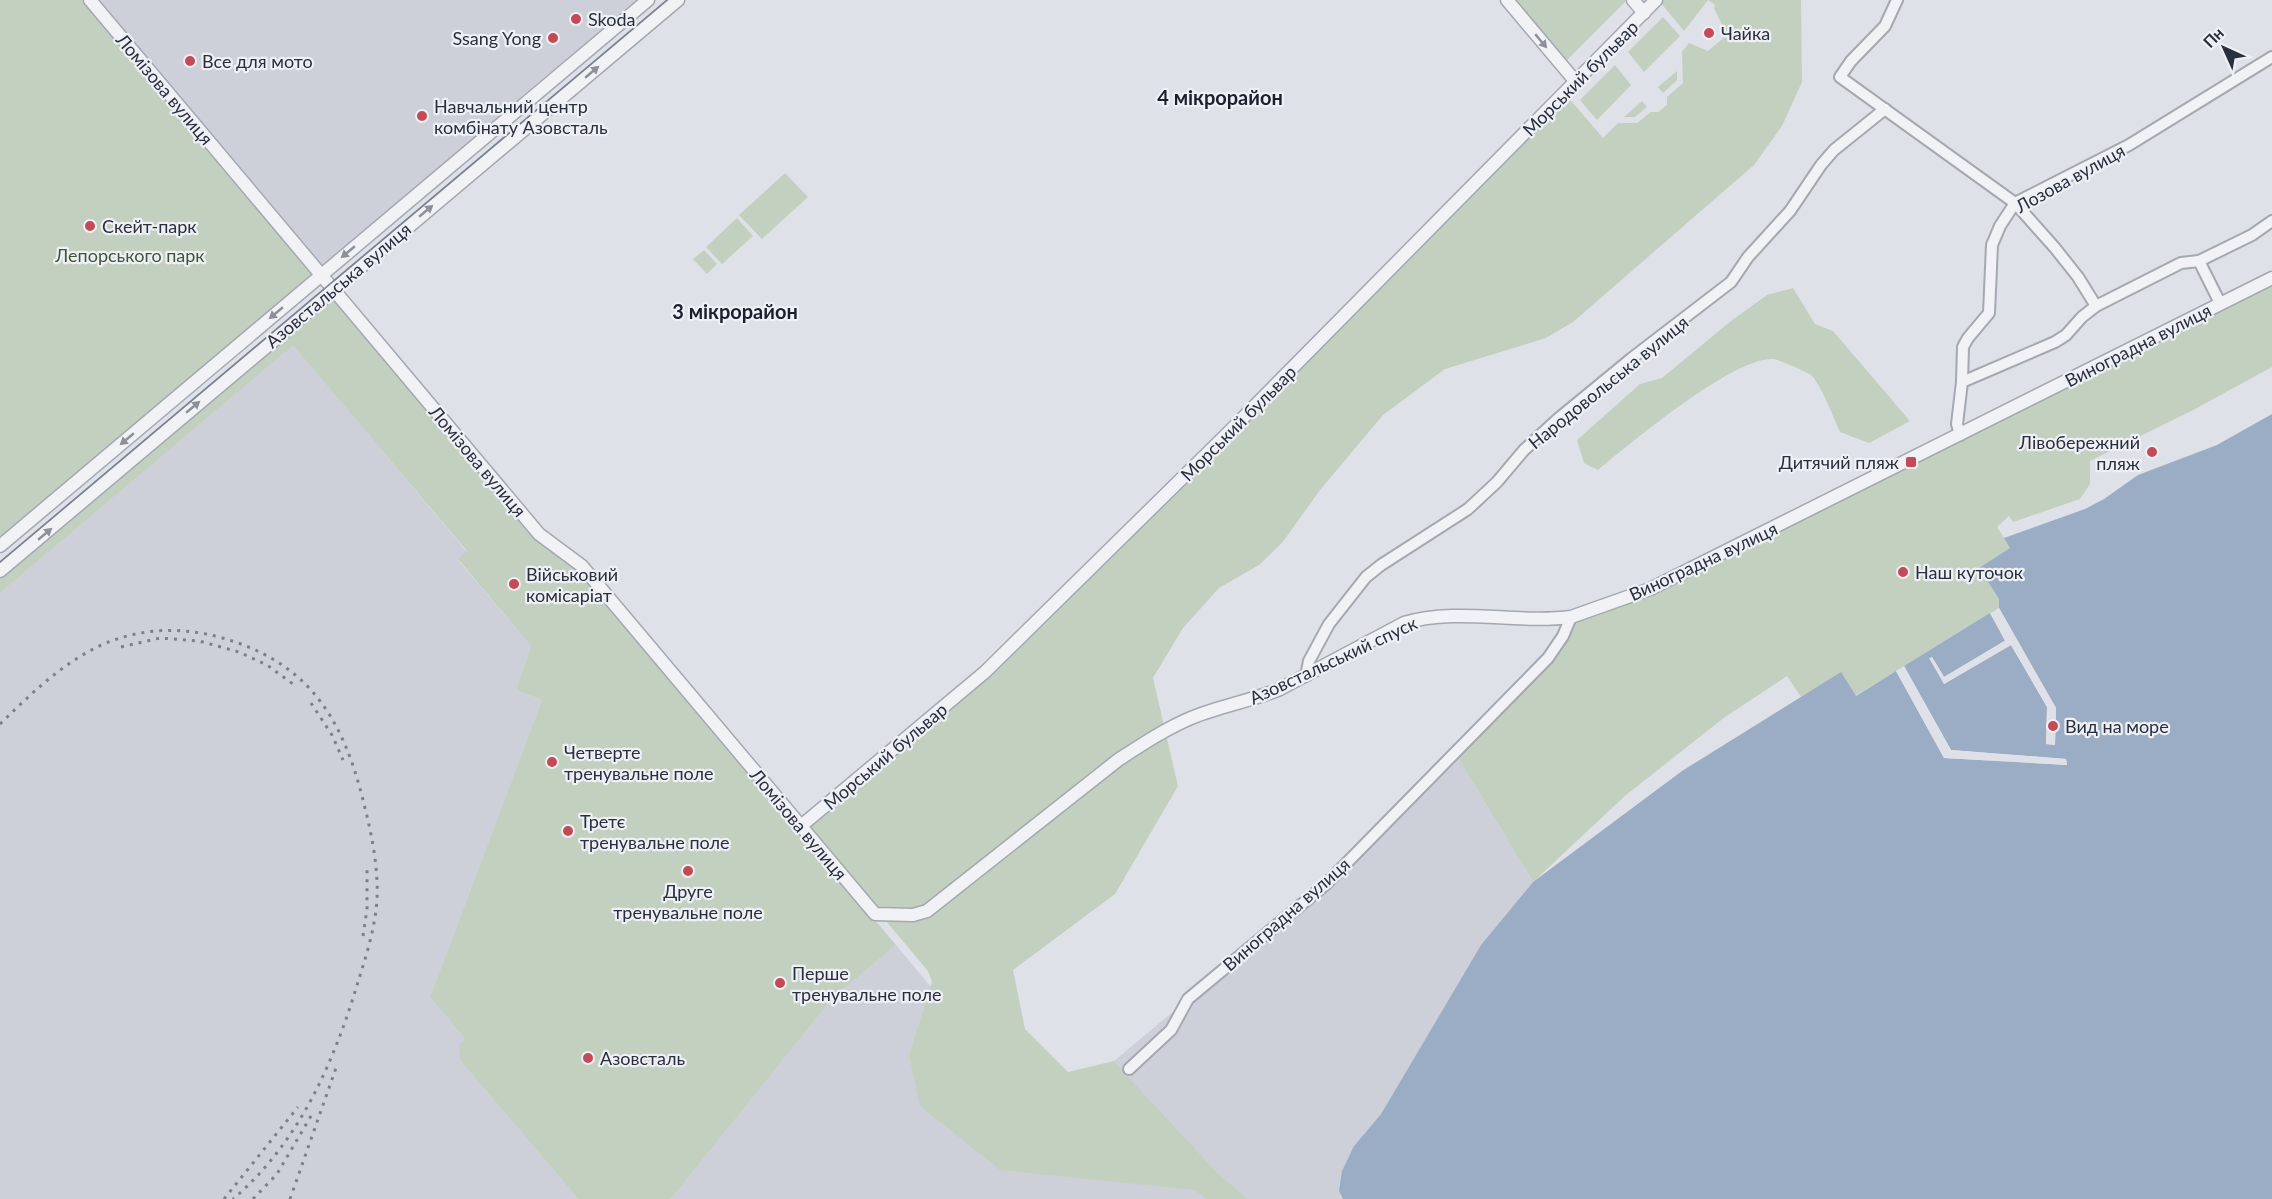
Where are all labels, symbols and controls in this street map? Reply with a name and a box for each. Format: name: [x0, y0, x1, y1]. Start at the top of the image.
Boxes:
place label: Skoda: [588, 8, 635, 30]
marker: Skoda: [569, 12, 583, 26]
street label: Морський бульвар: [1518, 16, 1642, 140]
north arrow: [2194, 18, 2254, 78]
place label: Чайка: [1721, 22, 1770, 44]
text: Пн: [2199, 23, 2227, 51]
marker: Чайка: [1702, 26, 1716, 40]
place label: Ssang Yong: [453, 27, 541, 49]
street label: Ломізова вулиця: [111, 28, 218, 149]
marker: Ssang Yong: [546, 31, 560, 45]
one-way arrow: [1535, 33, 1548, 49]
place label: Все для мото: [202, 50, 313, 72]
marker: Все для мото: [183, 54, 197, 68]
one-way arrow: [584, 66, 599, 79]
district label: 4 мікрорайон: [1157, 85, 1283, 109]
place label: Навчальний центр комбінату Азовсталь: [434, 95, 608, 138]
marker: Навчальний центр комбінату Азовсталь: [415, 109, 429, 123]
street label: Лозова вулиця: [2011, 139, 2128, 218]
one-way arrow: [418, 205, 433, 218]
place label: Скейт-парк: [102, 215, 197, 237]
street label: Азовстальська вулиця: [261, 218, 415, 352]
marker: Скейт-парк: [83, 219, 97, 233]
park label: Лепорського парк: [54, 244, 205, 266]
one-way arrow: [341, 245, 356, 258]
district label: 3 мікрорайон: [672, 299, 798, 323]
street label: Виноградна вулиця: [2061, 299, 2215, 391]
one-way arrow: [268, 306, 284, 319]
street label: Народовольська вулиця: [1524, 311, 1692, 453]
street label: Морський бульвар: [1176, 361, 1300, 485]
street label: Ломізова вулиця: [424, 400, 531, 521]
one-way arrow: [185, 401, 201, 414]
place label: Лівобережний пляж: [2018, 431, 2140, 474]
one-way arrow: [119, 432, 135, 445]
marker: Лівобережний пляж: [2145, 445, 2159, 459]
place label: Дитячий пляж: [1779, 451, 1899, 473]
marker: Дитячий пляж: [1904, 455, 1918, 469]
street label: Виноградна вулиця: [1625, 517, 1781, 605]
one-way arrow: [37, 527, 53, 540]
place label: Наш куточок: [1915, 561, 2024, 583]
place label: Військовий комісаріат: [526, 563, 618, 606]
marker: Наш куточок: [1896, 565, 1910, 579]
marker: Військовий комісаріат: [507, 577, 521, 591]
street label: Азовстальський спуск: [1246, 611, 1421, 709]
street label: Морський бульвар: [819, 698, 951, 814]
place label: Вид на море: [2065, 715, 2169, 737]
marker: Вид на море: [2046, 719, 2060, 733]
place label: Четверте тренувальне поле: [564, 741, 713, 784]
marker: Четверте тренувальне поле: [545, 755, 559, 769]
street label: Ломізова вулиця: [745, 763, 852, 884]
place label: Третє тренувальне поле: [580, 810, 729, 853]
marker: Третє тренувальне поле: [561, 824, 575, 838]
street label: Виноградна вулиця: [1218, 853, 1354, 975]
marker: Друге тренувальне поле: [681, 864, 695, 878]
place label: Друге тренувальне поле: [613, 880, 763, 923]
place label: Перше тренувальне поле: [792, 962, 941, 1005]
marker: Перше тренувальне поле: [773, 976, 787, 990]
place label: Азовсталь: [600, 1047, 685, 1069]
marker: Азовсталь: [581, 1051, 595, 1065]

